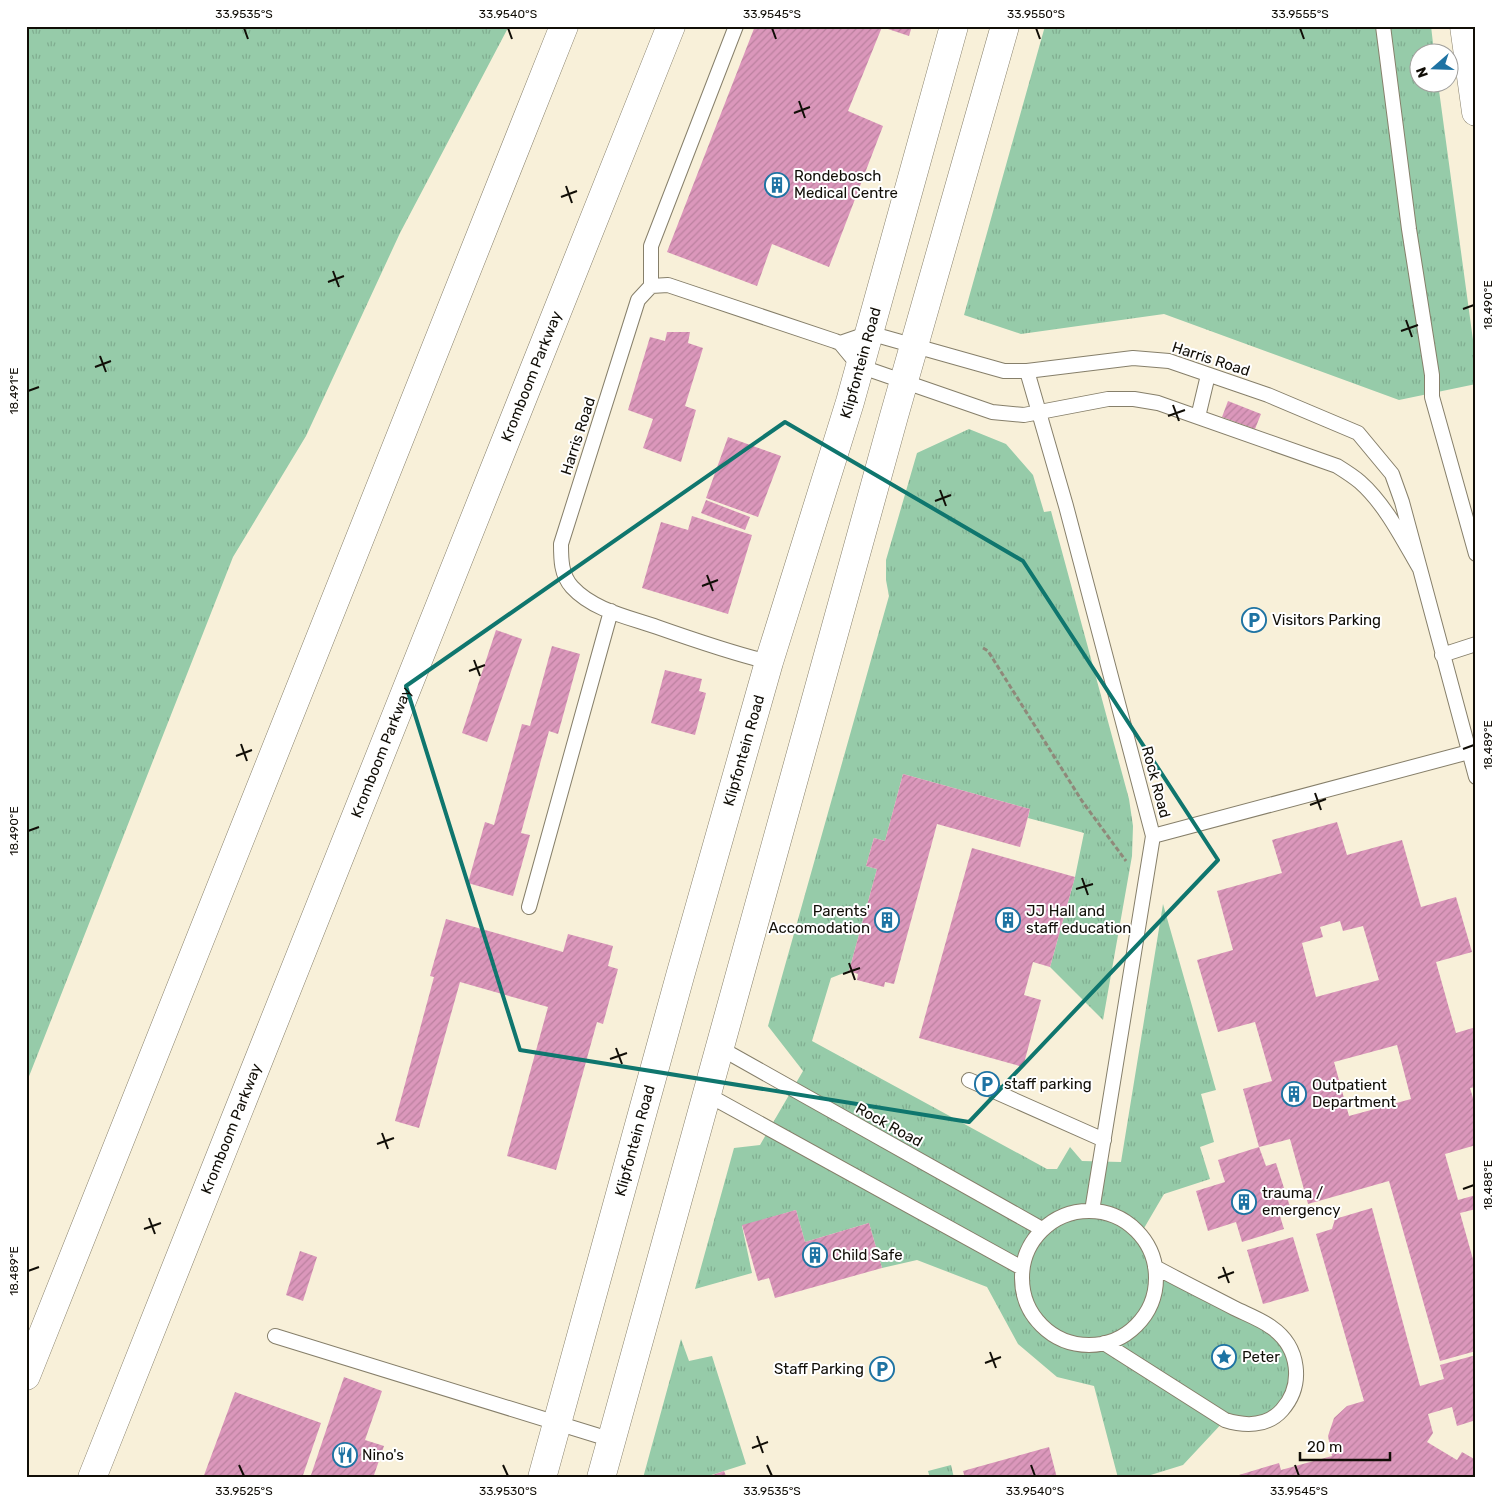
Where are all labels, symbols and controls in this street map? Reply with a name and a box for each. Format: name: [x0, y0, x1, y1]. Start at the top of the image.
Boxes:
text: 33.9535°S: [215, 7, 273, 21]
text: 33.9540°S: [479, 7, 537, 21]
text: 33.9545°S: [743, 7, 801, 21]
text: 33.9550°S: [1007, 7, 1065, 21]
text: 33.9555°S: [1271, 7, 1329, 21]
north arrow: [1410, 42, 1460, 92]
text: N: [1413, 65, 1432, 80]
place label: Rondebosch Medical Centre: [794, 167, 898, 202]
building icon: Rondebosch Medical Centre: [764, 172, 790, 198]
text: 18.490°E: [1481, 280, 1495, 330]
street label: Klipfontein Road: [836, 305, 885, 421]
street label: Kromboom Parkway: [497, 308, 565, 444]
street label: Harris Road: [1170, 338, 1252, 380]
text: 18.491°E: [7, 367, 21, 415]
street label: Harris Road: [557, 395, 599, 477]
parking icon: Visitors Parking: [1241, 607, 1267, 633]
place label: Visitors Parking: [1272, 611, 1381, 629]
street label: Kromboom Parkway: [347, 685, 415, 821]
street label: Klipfontein Road: [720, 693, 768, 808]
text: 18.489°E: [1481, 720, 1495, 770]
street label: Rock Road: [1138, 744, 1174, 820]
text: 18.490°E: [7, 806, 21, 856]
place label: Parents' Accomodation: [769, 902, 870, 937]
place label: JJ Hall and staff education: [1026, 902, 1131, 937]
building icon: Parents' Accomodation: [874, 907, 900, 933]
building icon: JJ Hall and staff education: [995, 907, 1021, 933]
street label: Kromboom Parkway: [197, 1061, 265, 1197]
parking icon: staff parking: [974, 1071, 1000, 1097]
place label: staff parking: [1004, 1075, 1092, 1093]
place label: Outpatient Department: [1312, 1076, 1396, 1111]
building icon: Outpatient Department: [1281, 1081, 1307, 1107]
street label: Klipfontein Road: [611, 1083, 659, 1198]
street label: Rock Road: [853, 1099, 925, 1151]
text: 18.488°E: [1481, 1160, 1495, 1210]
place label: trauma / emergency: [1262, 1184, 1340, 1219]
building icon: trauma / emergency: [1231, 1189, 1257, 1215]
building icon: Child Safe: [802, 1242, 828, 1268]
text: 18.489°E: [7, 1246, 21, 1296]
place label: Child Safe: [832, 1246, 903, 1264]
place icon: Peter: [1211, 1344, 1237, 1370]
place label: Peter: [1242, 1348, 1280, 1366]
parking icon: Staff Parking: [869, 1356, 895, 1382]
place label: Staff Parking: [774, 1360, 864, 1378]
scale bar: [1300, 1429, 1390, 1461]
text: 20 m: [1307, 1438, 1342, 1456]
restaurant icon: Nino's: [332, 1442, 358, 1468]
place label: Nino's: [362, 1446, 404, 1464]
text: 33.9525°S: [215, 1484, 273, 1498]
text: 33.9530°S: [479, 1484, 537, 1498]
text: 33.9535°S: [743, 1484, 801, 1498]
text: 33.9540°S: [1006, 1484, 1064, 1498]
text: 33.9545°S: [1270, 1484, 1328, 1498]

